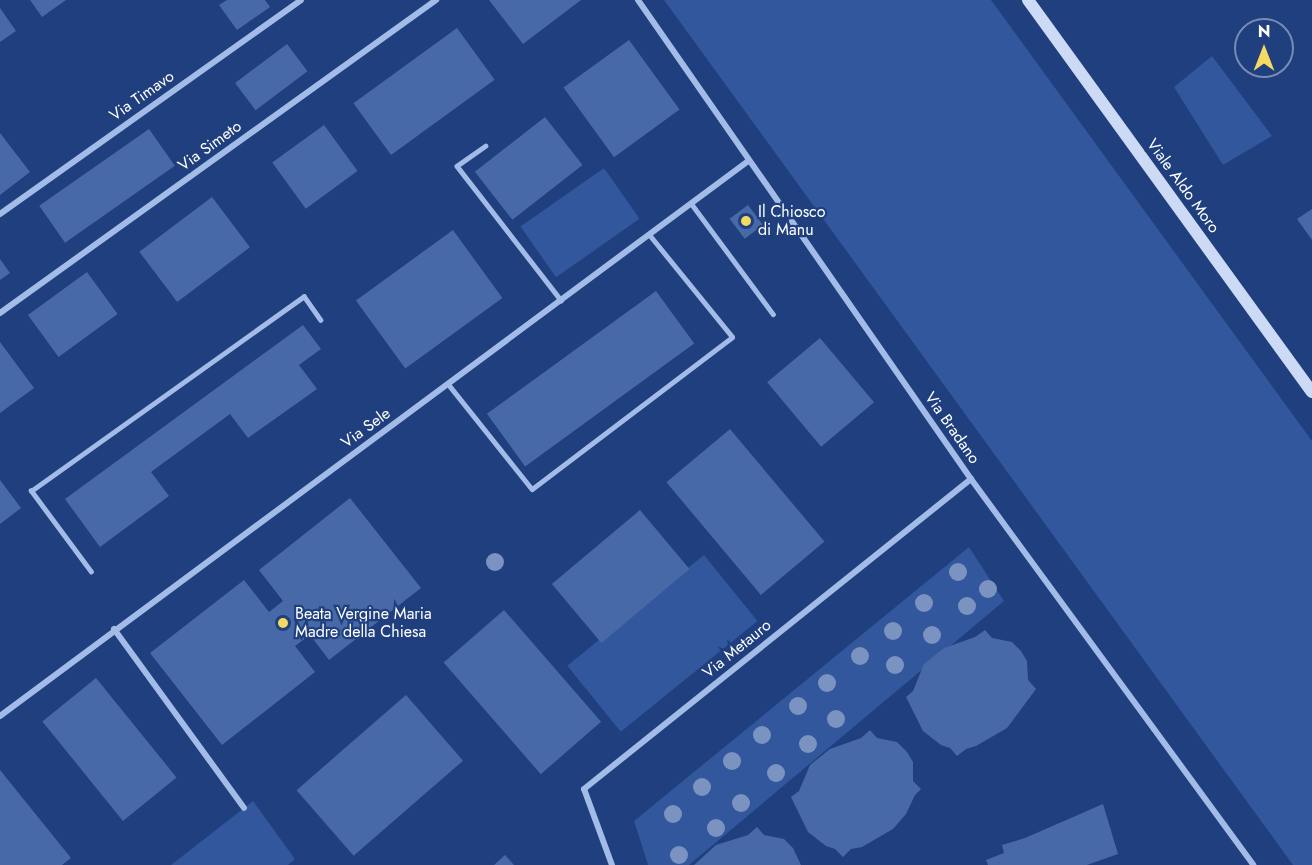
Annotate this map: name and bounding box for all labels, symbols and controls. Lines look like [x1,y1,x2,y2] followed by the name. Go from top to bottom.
[1234,18,1294,78] north arrow
[1258,20,1270,43] text: N
[106,67,178,125] street label: Via Timavo
[175,117,245,175] street label: Via Simeto
[1142,135,1224,237] street label: Viale Aldo Moro
[758,202,825,240] place label: Il Chiosco di Manu
[739,214,753,228] marker: Il Chiosco di Manu
[920,388,984,468] street label: Via Bradano
[338,404,394,452] street label: Via Sele
[295,604,432,642] place label: Beata Vergine Maria Madre della Chiesa
[276,616,290,630] marker: Beata Vergine Maria Madre della Chiesa
[699,616,775,682] street label: Via Metauro

